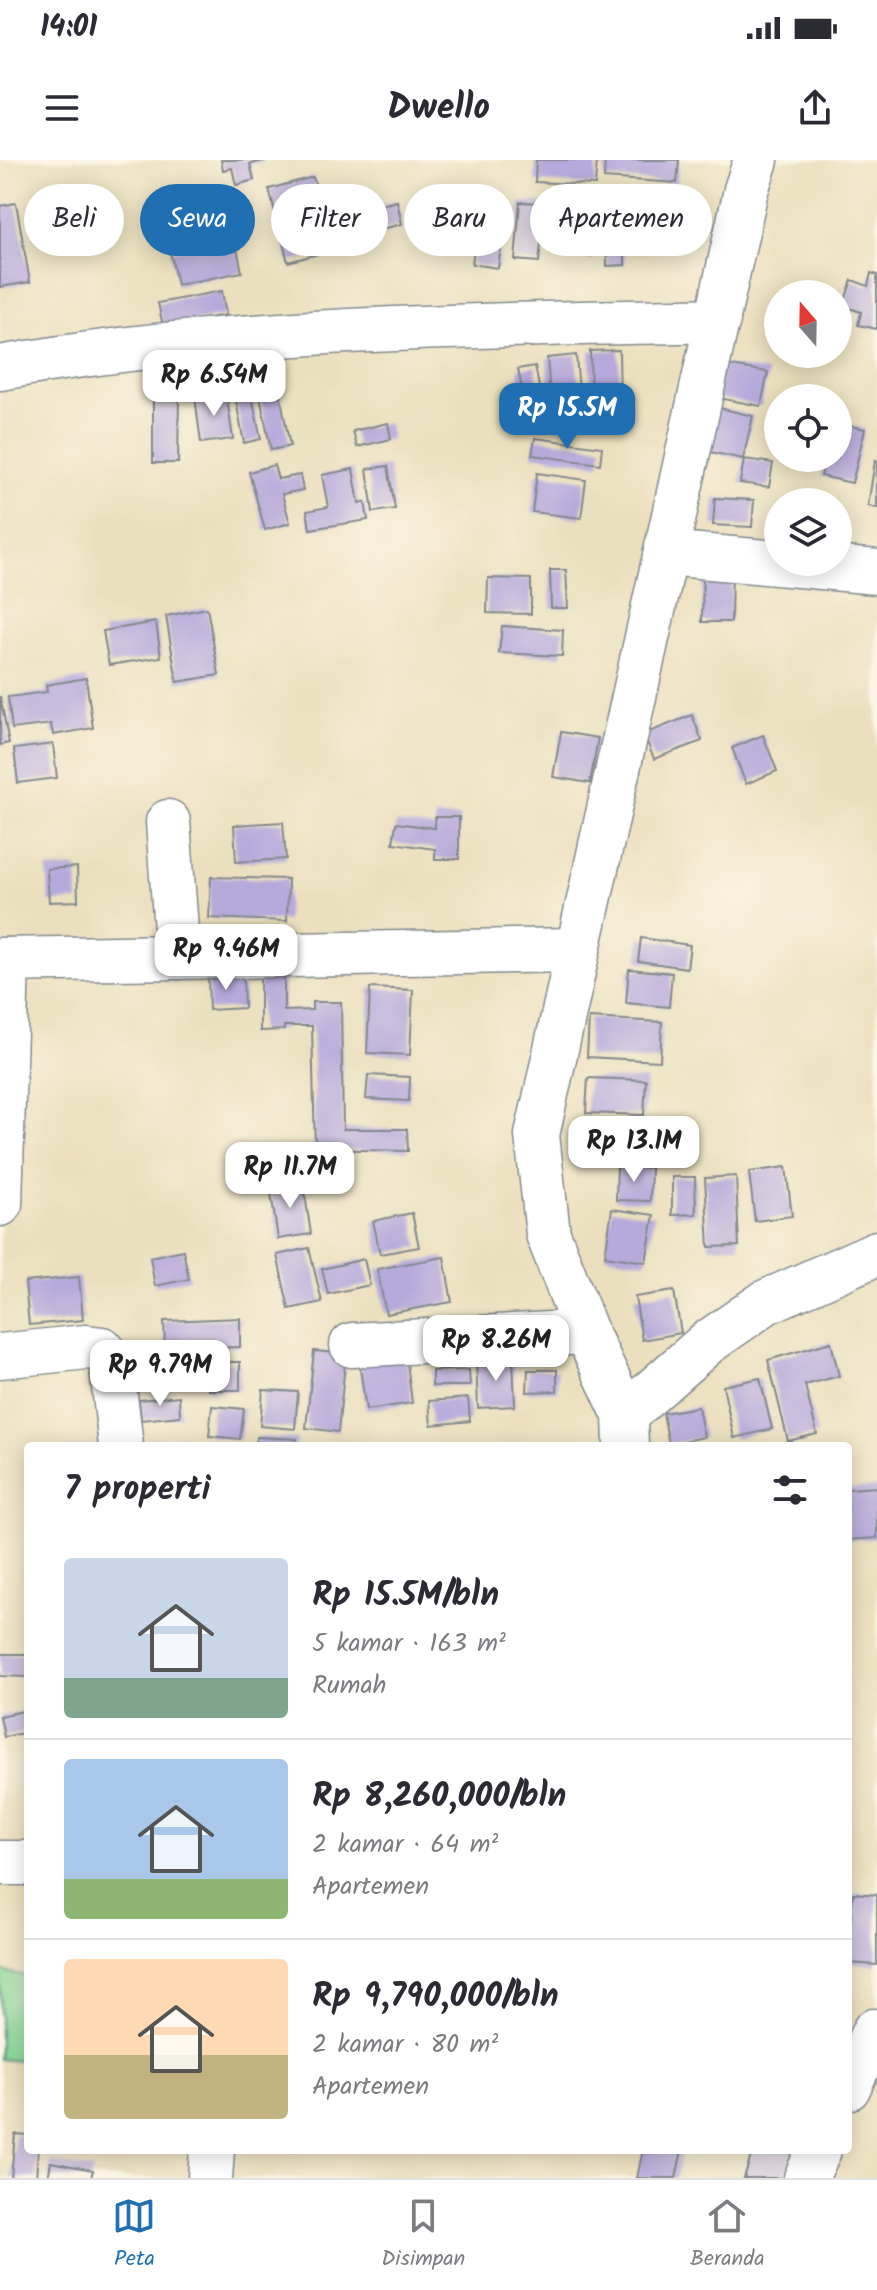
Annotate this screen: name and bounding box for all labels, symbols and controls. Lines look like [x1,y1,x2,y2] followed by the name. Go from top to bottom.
[40,4,97,52] text: 14:01
[387,80,490,137] text: Dwello
[40,86,84,130] icon: menu
[793,86,837,130] icon: share
[24,184,124,256] chip: Beli
[140,184,255,256] chip: Sewa
[271,184,388,256] chip: Filter
[404,184,514,256] chip: Baru
[530,184,712,256] chip: Apartemen
[764,280,852,368] north arrow
[764,280,852,576] map controls
[131,350,297,418] pin: Rp 6.54M
[161,355,267,397] text: Rp 6.54M
[484,383,650,451] pin: Rp 15.5M
[764,384,852,472] button: locate
[517,388,617,430] text: Rp 15.5M
[764,488,852,576] button: layers
[143,924,309,992] pin: Rp 9.46M
[173,929,279,971] text: Rp 9.46M
[551,1116,717,1184] pin: Rp 13.1M
[586,1121,682,1163] text: Rp 13.1M
[207,1142,373,1210] pin: Rp 11.7M
[243,1147,337,1189] text: Rp 11.7M
[413,1315,579,1383] pin: Rp 8.26M
[441,1320,551,1362] text: Rp 8.26M
[77,1340,243,1408] pin: Rp 9.79M
[108,1345,212,1387] text: Rp 9.79M
[64,1463,211,1517] text: 7 properti
[768,1468,812,1512] icon: filters
[312,1569,499,1623] text: Rp 15.5M/bln
[128,1590,224,1686] icon: home
[312,1623,506,1665] text: 5 kamar · 163 m²
[312,1665,387,1707] text: Rumah
[312,1770,566,1824] text: Rp 8,260,000/bln
[128,1791,224,1887] icon: home
[312,1824,498,1866] text: 2 kamar · 64 m²
[312,1866,429,1908] text: Apartemen
[312,1970,559,2024] text: Rp 9,790,000/bln
[128,1991,224,2087] icon: home
[312,2024,498,2066] text: 2 kamar · 80 m²
[312,2066,429,2108] text: Apartemen
[112,2194,156,2277] tab: Peta
[381,2194,465,2277] tab: Disimpan
[690,2194,765,2277] tab: Beranda

